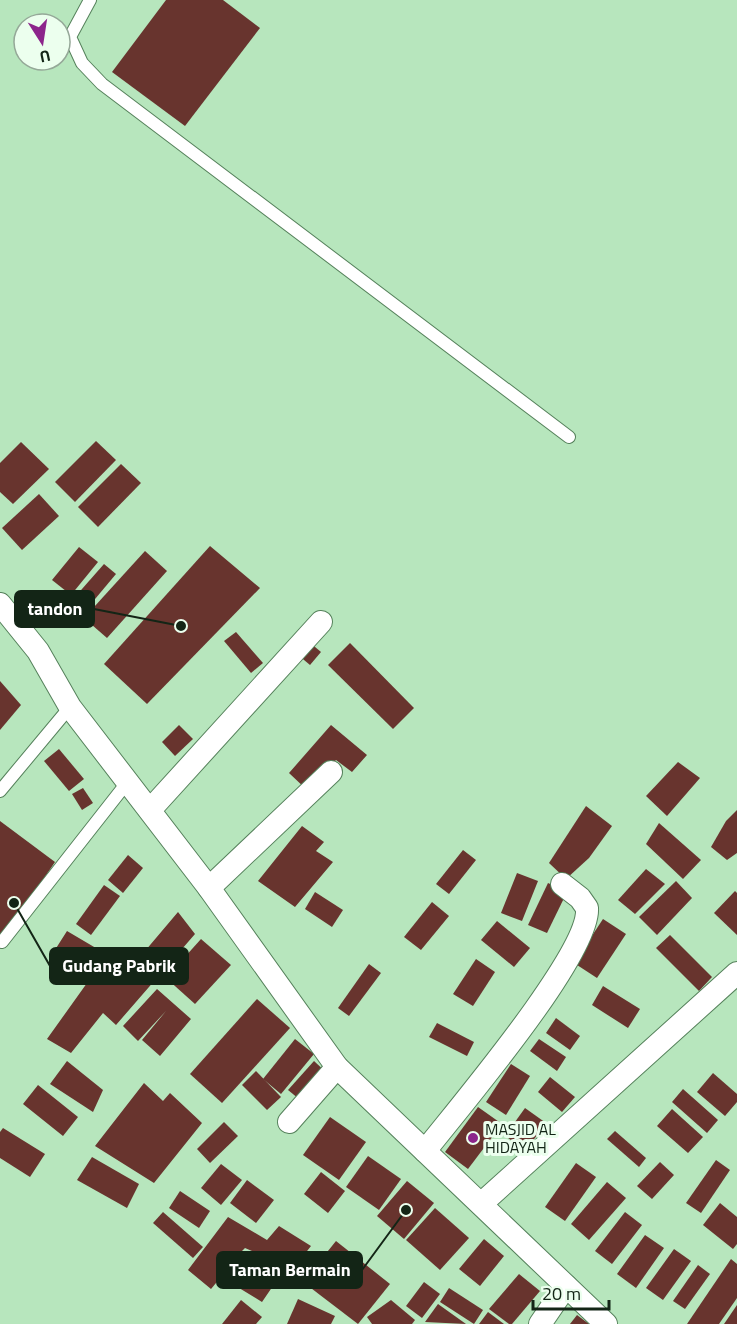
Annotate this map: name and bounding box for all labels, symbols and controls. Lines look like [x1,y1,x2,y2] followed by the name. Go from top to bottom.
[12,12,72,72] north arrow
[38,44,53,69] text: U
[15,591,94,627] callout: tandon
[27,595,83,622] text: tandon
[50,948,188,984] callout: Gudang Pabrik
[62,952,177,979] text: Gudang Pabrik
[485,1117,556,1159] place label: MASJID AL HIDAYAH
[466,1131,480,1145] marker: MASJID AL HIDAYAH
[217,1252,362,1288] callout: Taman Bermain
[229,1256,351,1283] text: Taman Bermain
[533,1273,610,1311] scale bar
[542,1280,581,1307] text: 20 m

